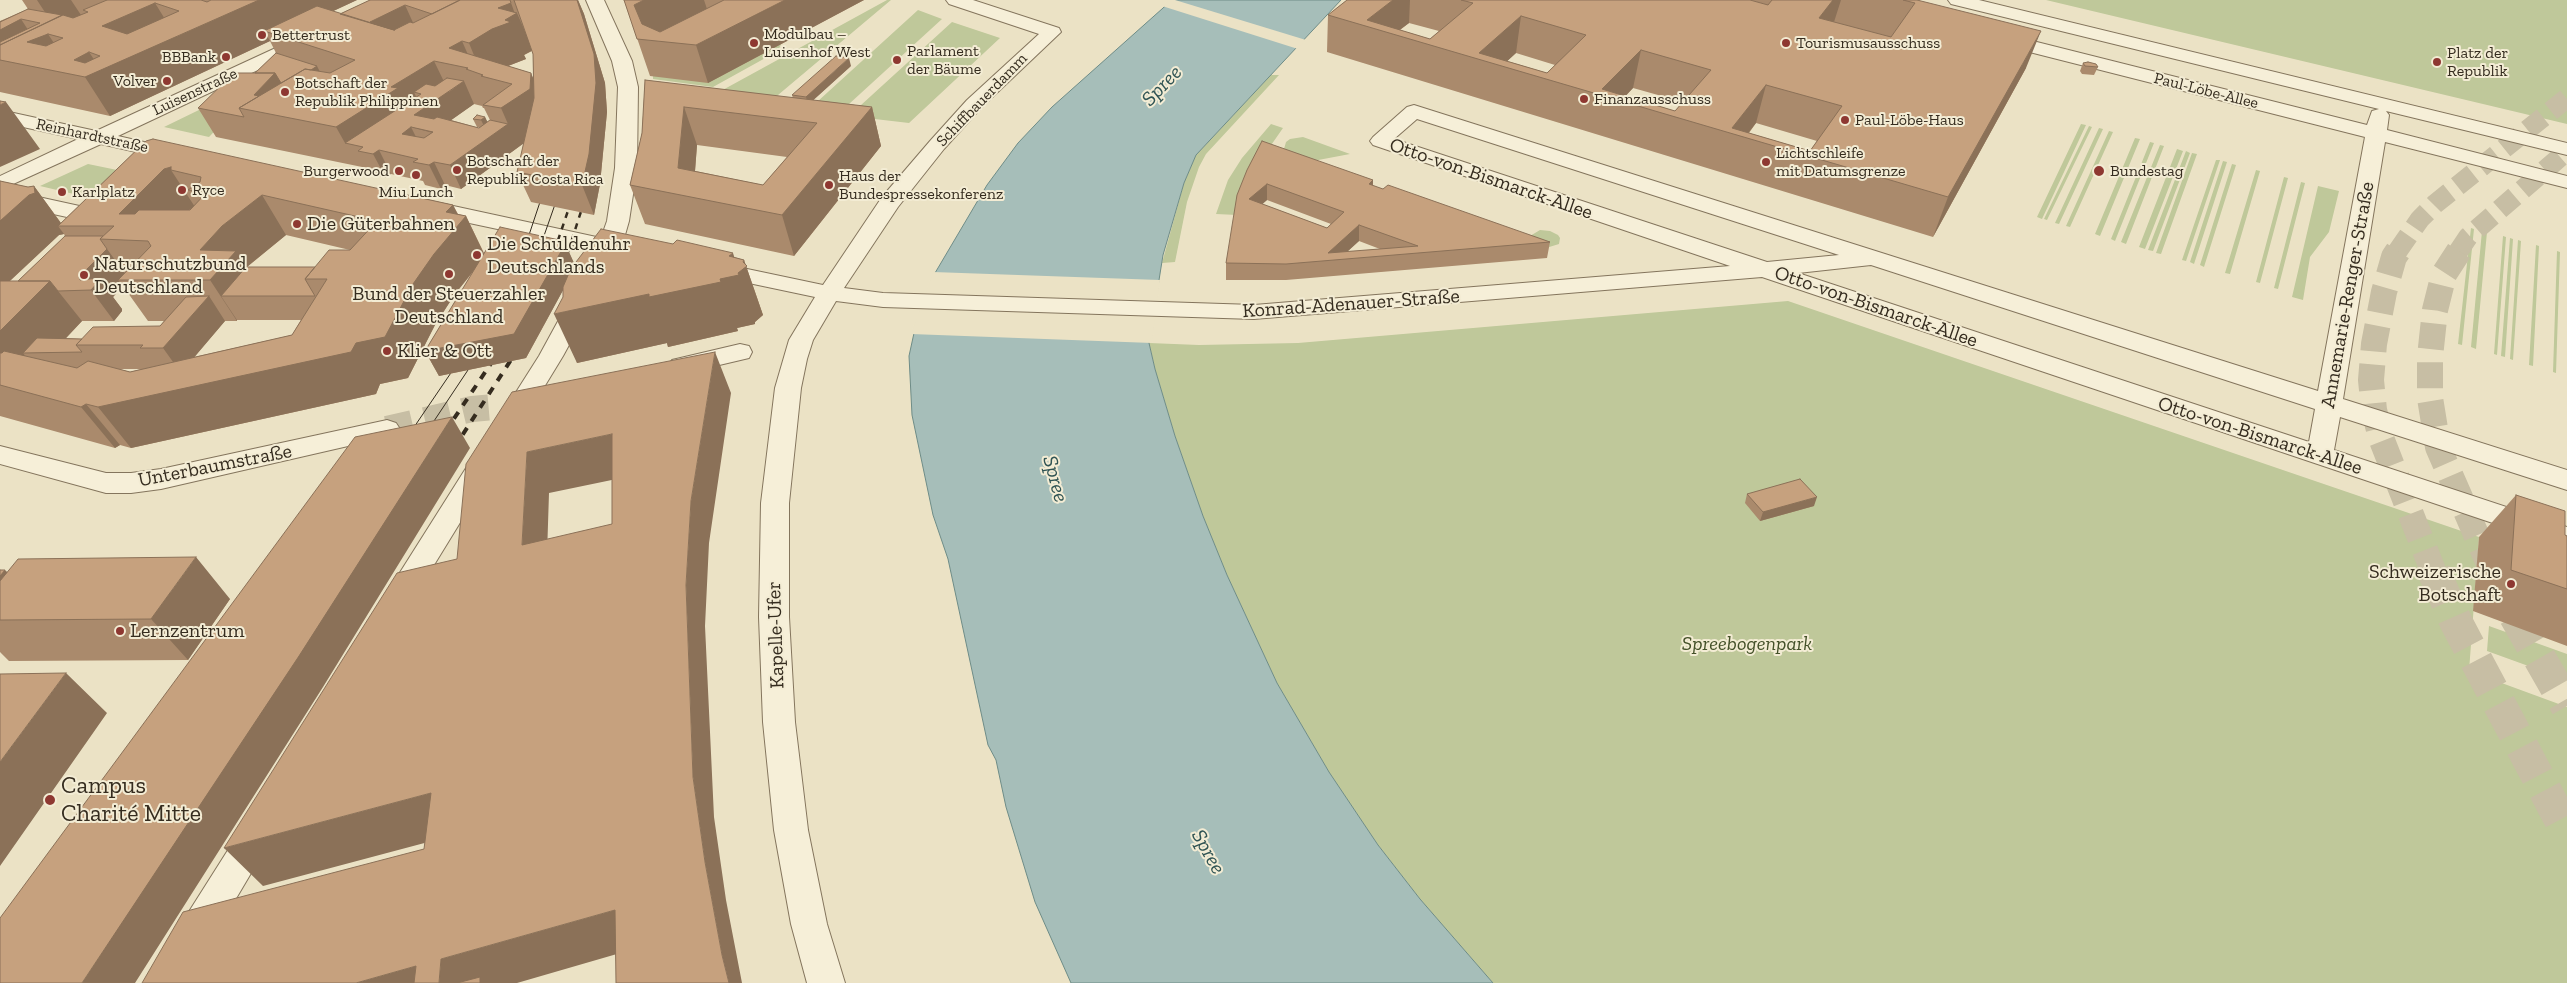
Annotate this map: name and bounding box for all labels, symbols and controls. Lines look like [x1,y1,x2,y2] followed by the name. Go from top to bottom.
[764,24,870,62] place label: Modulbau – Luisenhof West
[272,25,350,45] place label: Bettertrust
[256,29,268,41] marker: Bettertrust
[1796,33,1940,53] place label: Tourismusausschuss
[748,37,760,49] marker: Modulbau – Luisenhof West
[1780,37,1792,49] marker: Tourismusausschuss
[907,41,981,79] place label: Parlament der Bäume
[2447,43,2508,81] place label: Platz der Republik
[162,47,216,67] place label: BBBank
[932,49,1032,151] street label: Schiffbauerdamm
[220,51,232,63] marker: BBBank
[891,54,903,66] marker: Parlament der Bäume
[2431,56,2443,68] marker: Platz der Republik
[1136,60,1188,112] water label: Spree
[150,64,240,120] street label: Luisenstraße
[2152,69,2260,113] street label: Paul-Löbe-Allee
[113,71,157,91] place label: Volver
[295,73,439,111] place label: Botschaft der Republik Philippinen
[161,75,173,87] marker: Volver
[279,86,291,98] marker: Botschaft der Republik Philippinen
[1594,89,1711,109] place label: Finanzausschuss
[1578,93,1590,105] marker: Finanzausschuss
[1855,110,1964,130] place label: Paul-Löbe-Haus
[1839,114,1851,126] marker: Paul-Löbe-Haus
[34,115,150,157] street label: Reinhardtstraße
[1386,133,1596,225] street label: Otto-von-Bismarck-Allee
[1776,143,1906,181] place label: Lichtschleife mit Datumsgrenze
[467,151,604,189] place label: Botschaft der Republik Costa Rica
[1760,156,1772,168] marker: Lichtschleife mit Datumsgrenze
[303,161,389,181] place label: Burgerwood
[2110,161,2184,181] place label: Bundestag
[451,164,463,176] marker: Botschaft der Republik Costa Rica
[2092,164,2106,178] marker: Bundestag
[393,165,405,177] marker: Burgerwood
[839,166,1003,204] place label: Haus der Bundespressekonferenz
[410,169,422,181] marker: Miu Lunch
[823,179,835,191] marker: Haus der Bundespressekonferenz
[192,180,225,200] place label: Ryce
[2316,180,2380,410] street label: Annemarie-Renger-Straße
[72,182,135,202] place label: Karlplatz
[379,182,453,202] place label: Miu Lunch
[176,184,188,196] marker: Ryce
[56,186,68,198] marker: Karlplatz
[307,212,455,236] place label: Die Güterbahnen
[291,218,303,230] marker: Die Güterbahnen
[487,232,631,279] place label: Die Schuldenuhr Deutschlands
[471,249,483,261] marker: Die Schuldenuhr Deutschlands
[94,252,246,299] place label: Naturschutzbund Deutschland
[1771,261,1981,353] street label: Otto-von-Bismarck-Allee
[443,268,455,280] marker: Bund der Steuerzahler Deutschland
[78,269,90,281] marker: Naturschutzbund Deutschland
[352,282,546,329] place label: Bund der Steuerzahler Deutschland
[1241,284,1461,324] street label: Konrad-Adenauer-Straße
[397,339,492,363] place label: Klier & Ott
[381,345,393,357] marker: Klier & Ott
[2155,392,2365,480] street label: Otto-von-Bismarck-Allee
[136,439,294,493] street label: Unterbaumstraße
[1037,453,1073,505] water label: Spree
[2369,560,2501,607] place label: Schweizerische Botschaft
[2505,578,2517,590] marker: Schweizerische Botschaft
[762,581,790,689] street label: Kapelle-Ufer
[130,619,245,643] place label: Lernzentrum
[114,625,126,637] marker: Lernzentrum
[1682,632,1812,656] park label: Spreebogenpark
[61,772,201,828] place label: Campus Charité Mitte
[43,793,57,807] marker: Campus Charité Mitte
[1185,825,1231,879] water label: Spree

